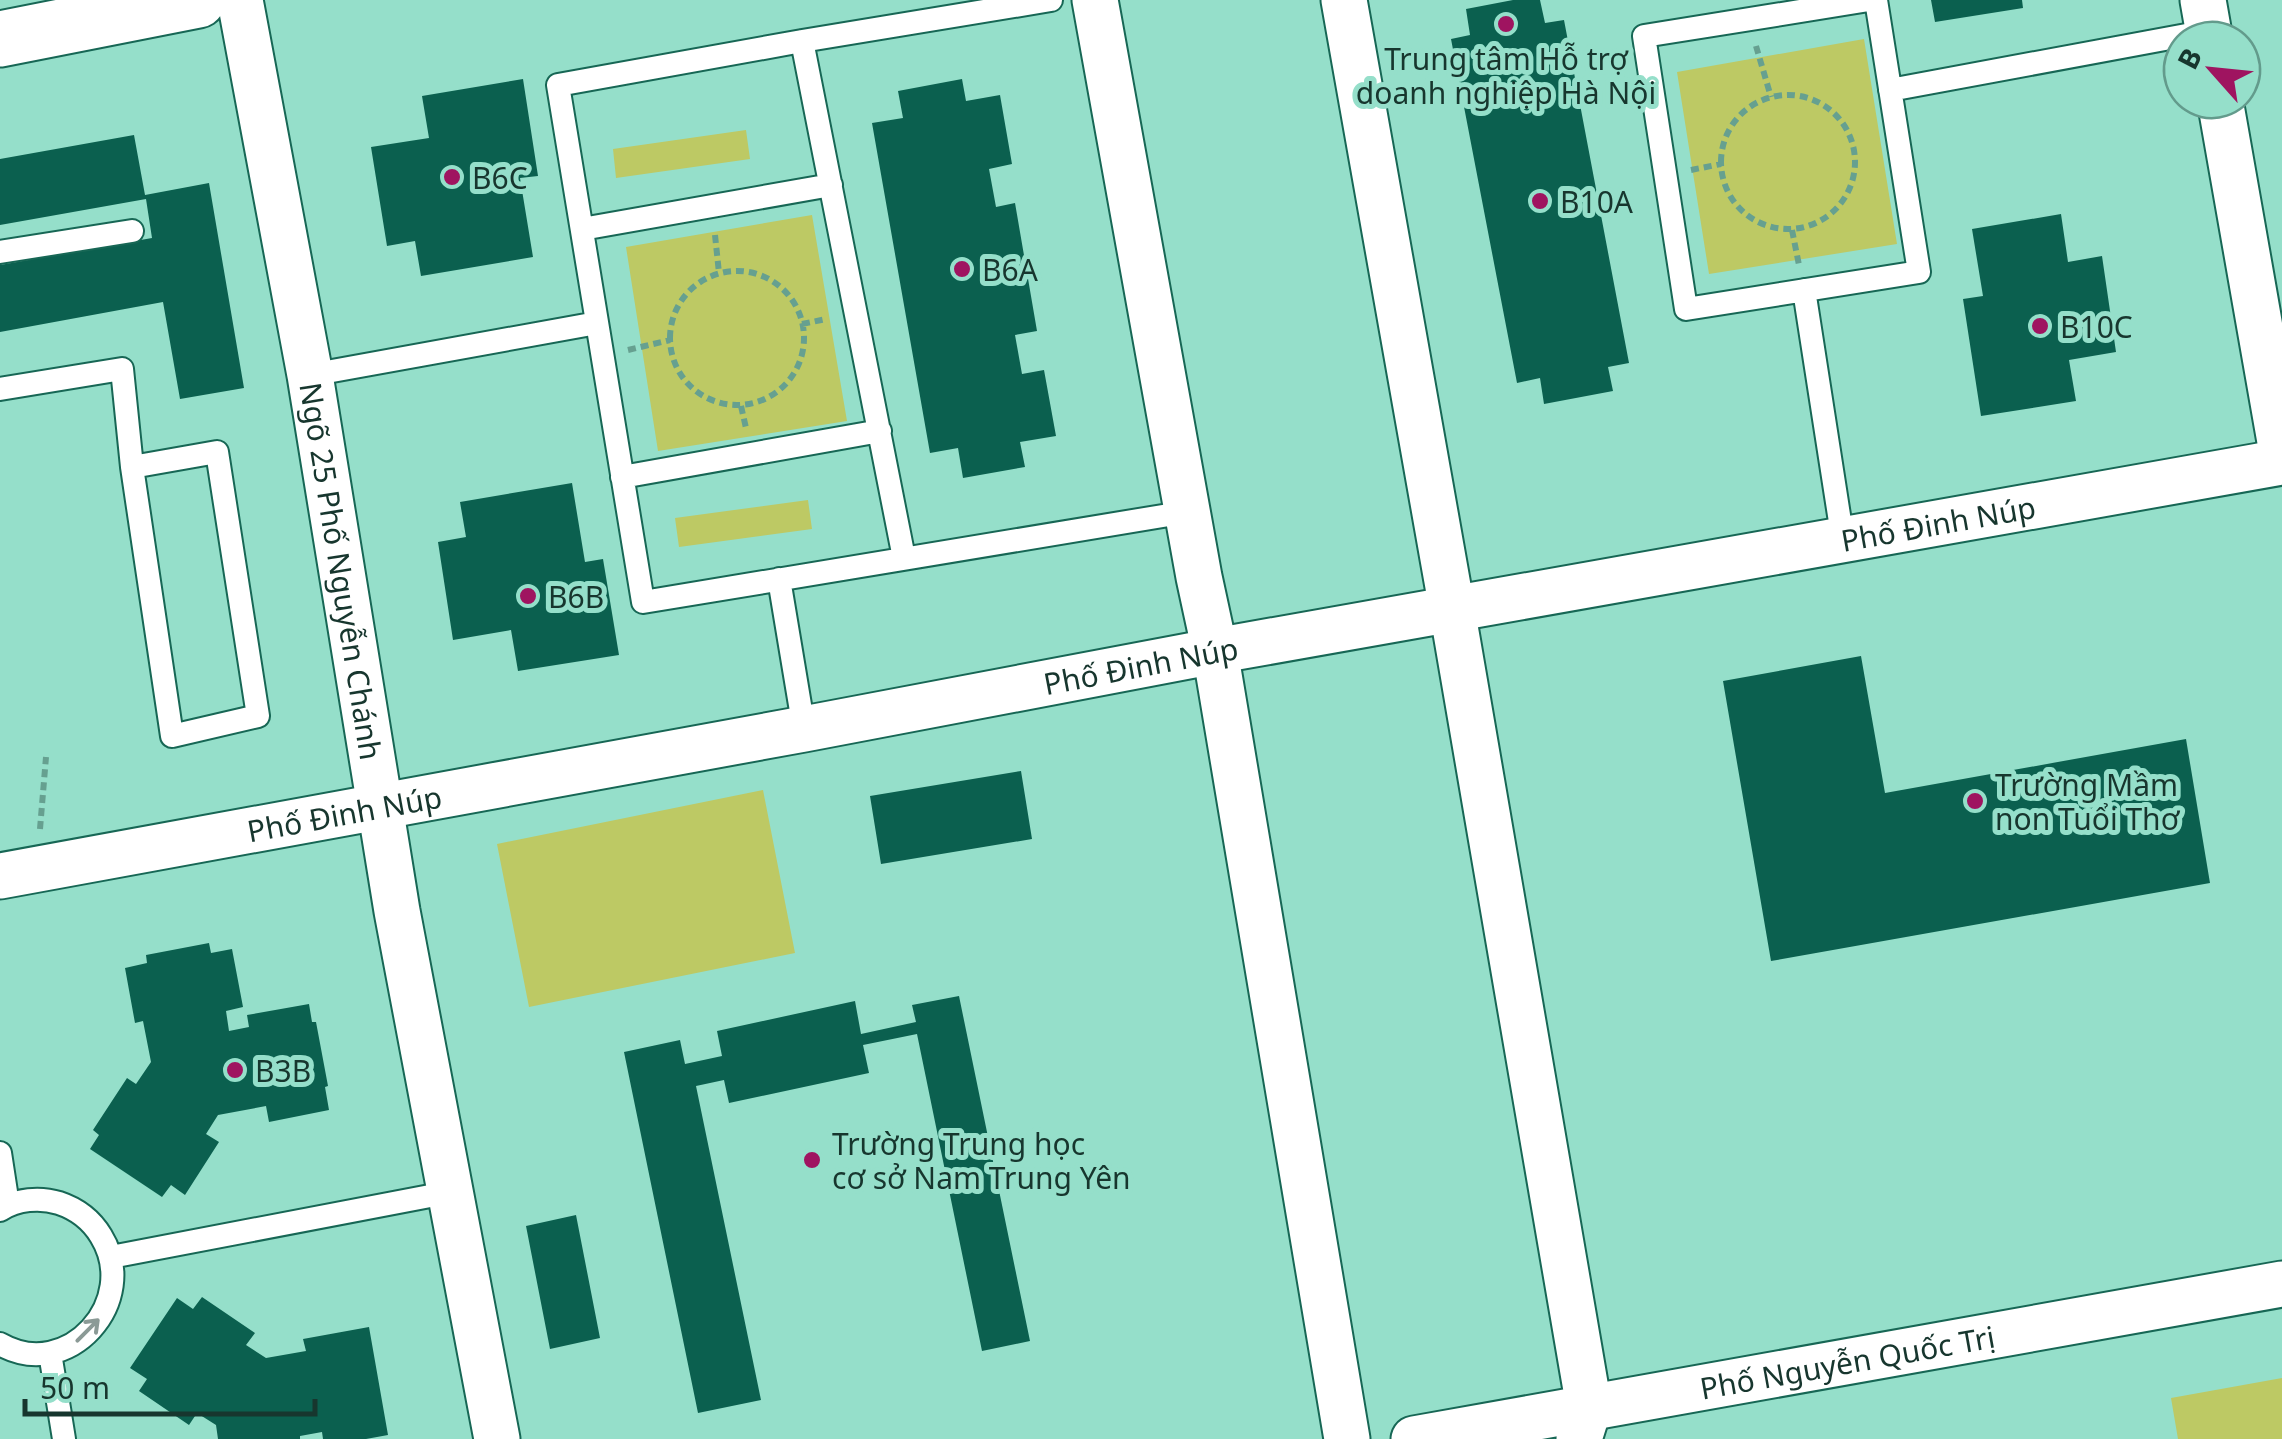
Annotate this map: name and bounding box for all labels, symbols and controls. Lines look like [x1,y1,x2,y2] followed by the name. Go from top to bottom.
[1495,13,1517,35] marker: Trung tâm Hỗ trợ doanh nghiệp Hà Nội
[2162,20,2262,120] north arrow
[1356,38,1656,113] place label: Trung tâm Hỗ trợ doanh nghiệp Hà Nội
[2168,41,2210,75] text: B
[472,157,528,198] place label: B6C
[441,166,463,188] marker: B6C
[1560,181,1634,222] place label: B10A
[1529,190,1551,212] marker: B10A
[982,249,1039,290] place label: B6A
[951,258,973,280] marker: B6A
[2060,306,2133,347] place label: B10C
[2029,315,2051,337] marker: B10C
[291,379,393,763] street label: Ngõ 25 Phố Nguyễn Chánh
[1837,486,2039,560] street label: Phố Đinh Núp
[548,576,604,617] place label: B6B
[517,585,539,607] marker: B6B
[1040,627,1241,704] street label: Phố Đinh Núp
[1995,764,2181,839] place label: Trường Mầm non Tuổi Thơ
[244,775,445,851] street label: Phố Đinh Núp
[1964,790,1986,812] marker: Trường Mầm non Tuổi Thơ
[255,1050,311,1091] place label: B3B
[224,1059,246,1081] marker: B3B
[832,1123,1131,1198] place label: Trường Trung học cơ sở Nam Trung Yên
[801,1149,823,1171] marker: Trường Trung học cơ sở Nam Trung Yên
[1696,1315,1998,1408] street label: Phố Nguyễn Quốc Trị
[75,1318,100,1343] one-way arrow
[25,1354,315,1416] scale bar
[40,1367,110,1408] text: 50 m

